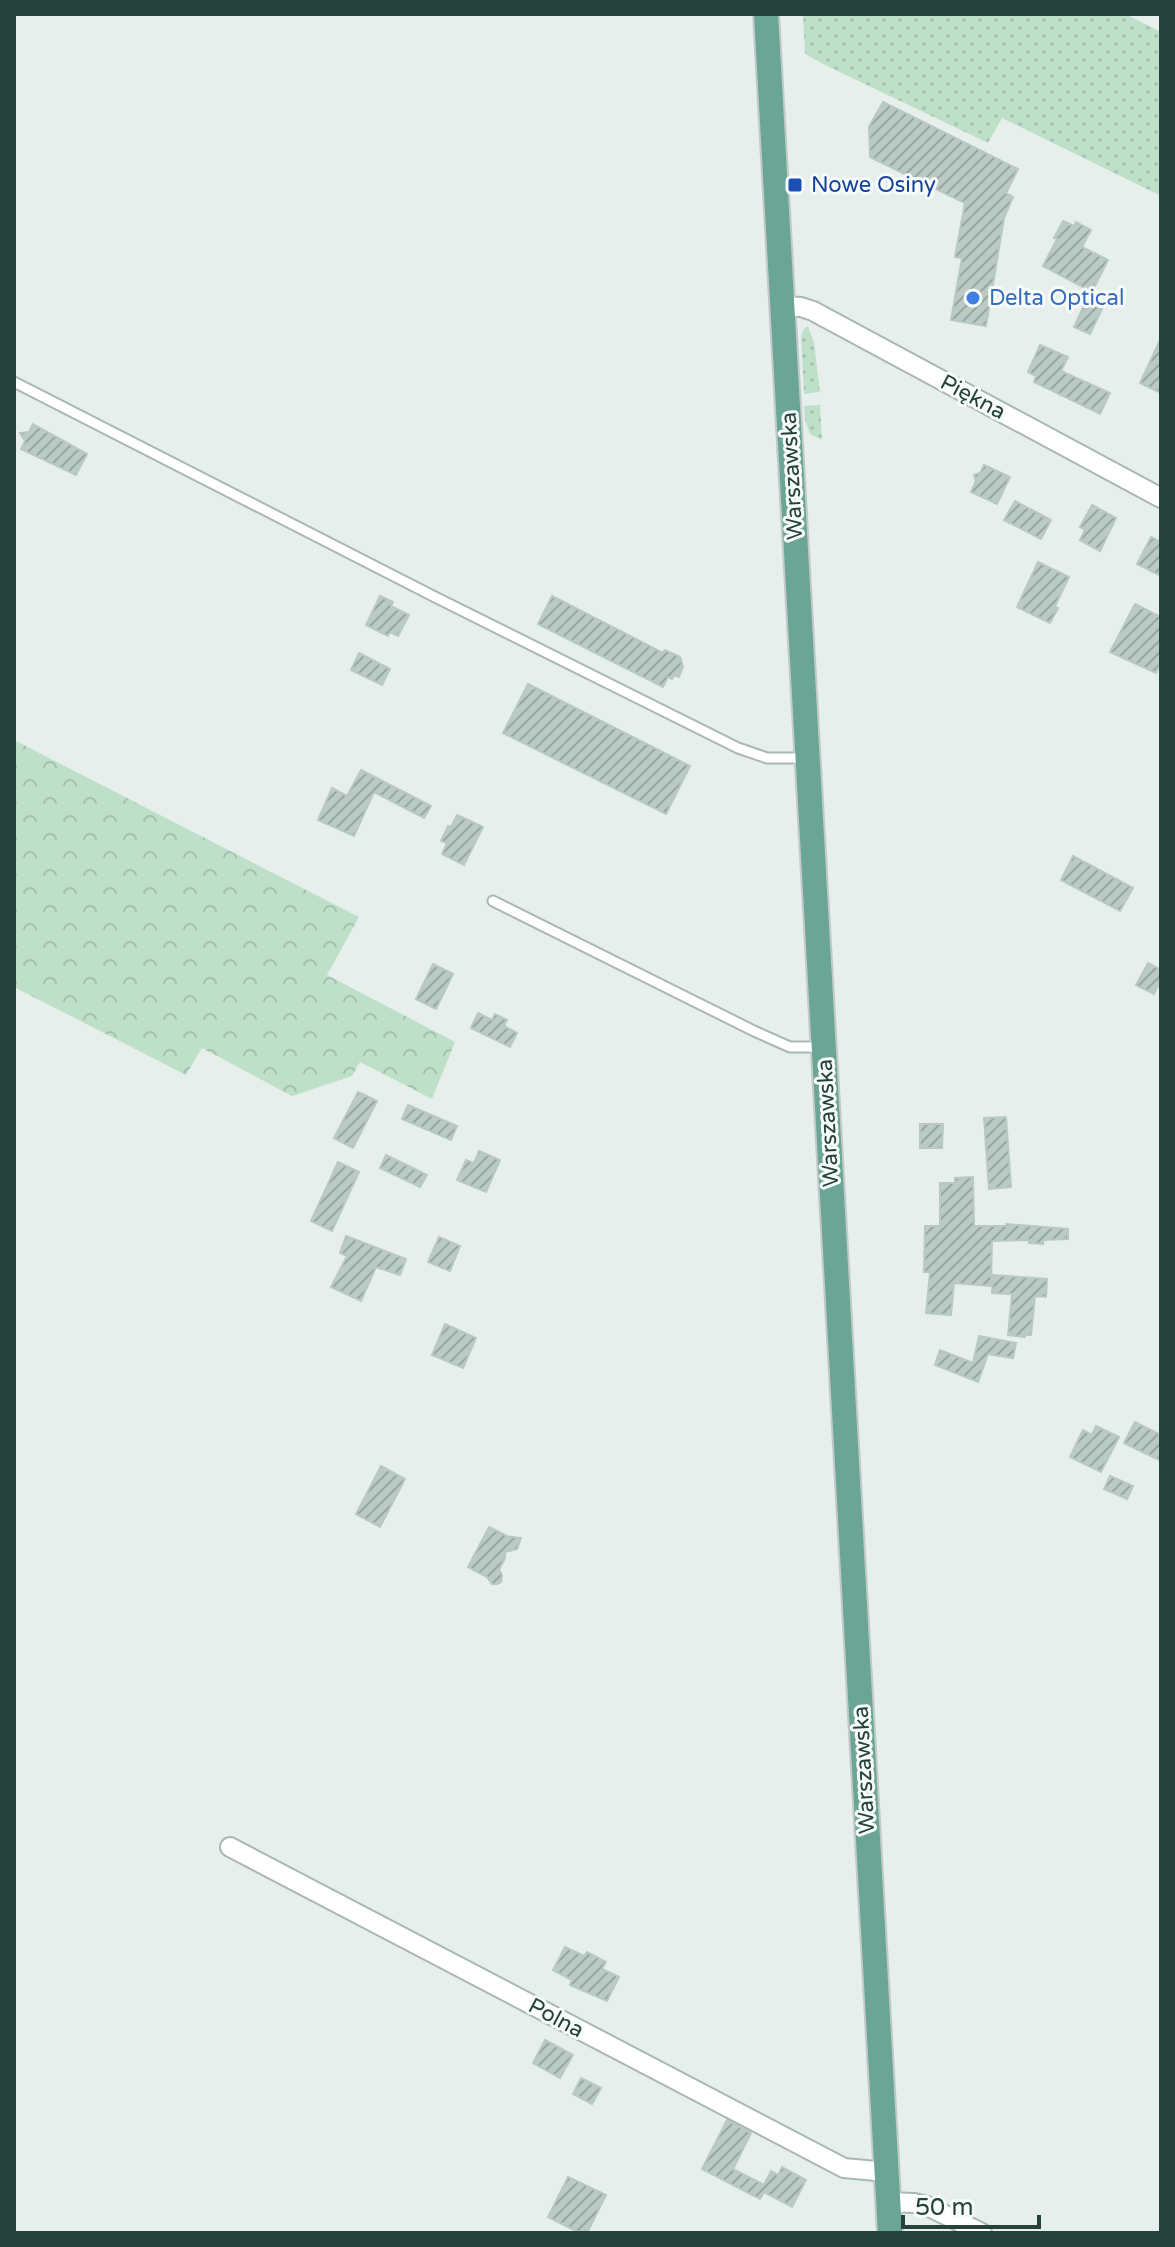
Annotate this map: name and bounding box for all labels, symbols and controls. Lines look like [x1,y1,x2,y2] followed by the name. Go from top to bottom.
[811,172,936,198] place label: Nowe Osiny
[786,176,804,194] marker: Nowe Osiny
[989,285,1124,311] place label: Delta Optical
[964,289,982,307] marker: Delta Optical
[936,369,1010,425] street label: Piękna
[776,411,808,541] street label: Warszawska
[812,1058,844,1188] street label: Warszawska
[848,1705,880,1835] street label: Warszawska
[524,1993,588,2043] street label: Polna
[903,2179,1039,2229] scale bar
[915,2193,973,2222] text: 50 m

